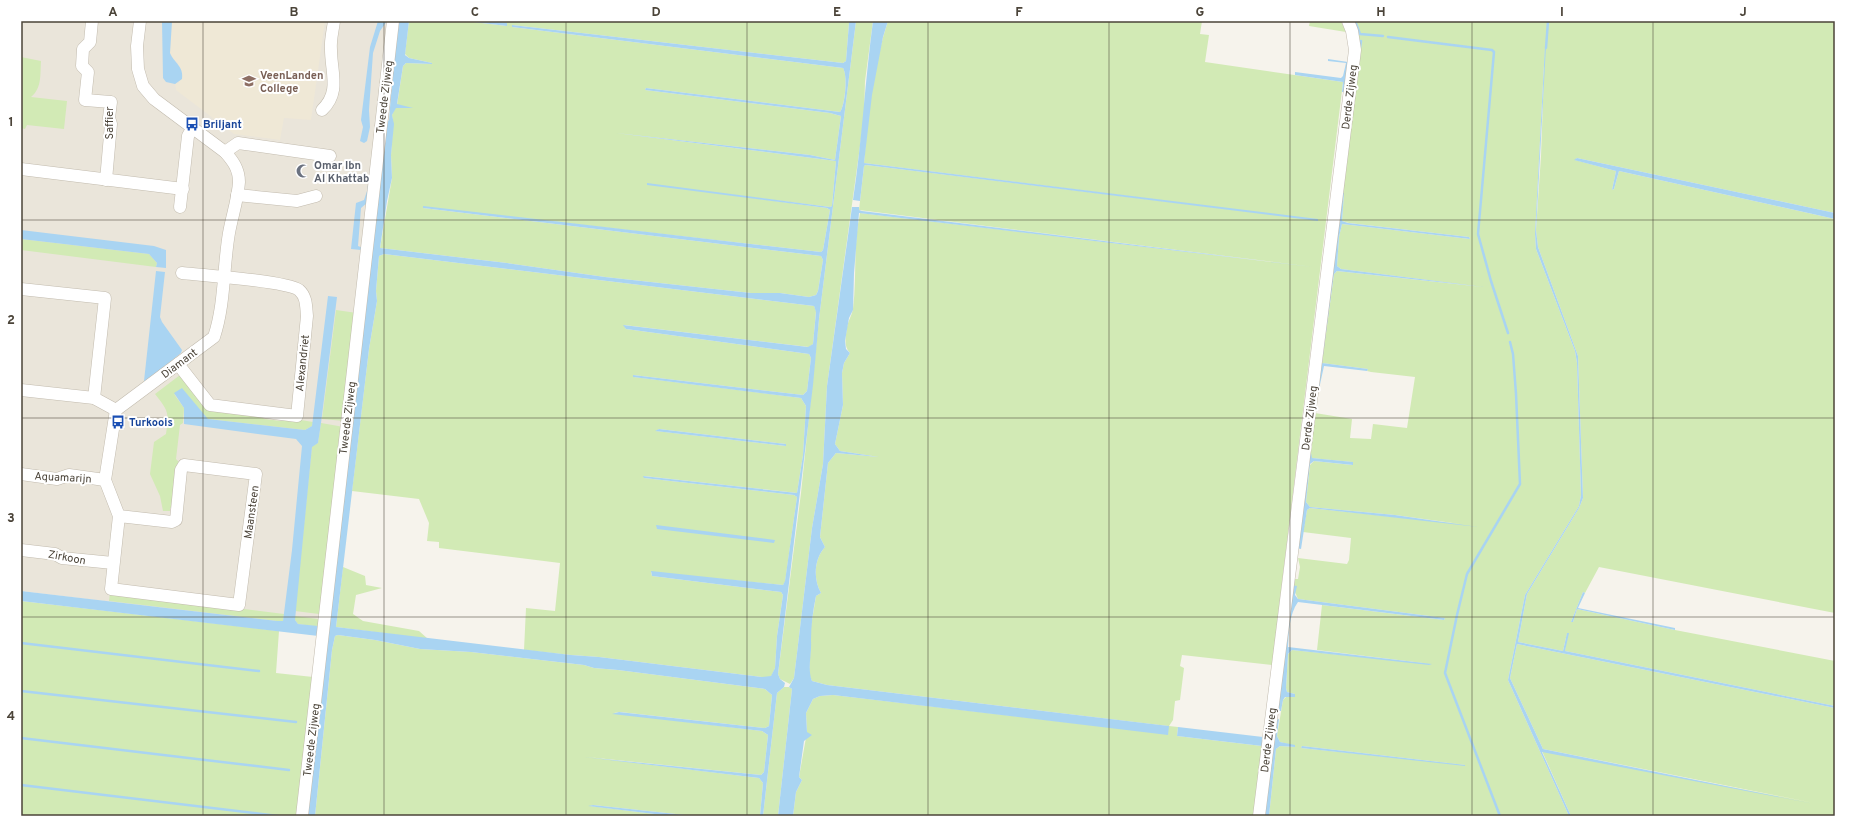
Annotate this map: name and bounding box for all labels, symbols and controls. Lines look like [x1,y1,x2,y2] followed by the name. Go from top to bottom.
[108,5,118,21] text: A
[290,5,299,21] text: B
[471,5,479,21] text: C
[651,5,661,21] text: D
[833,5,841,21] text: E
[1015,5,1023,21] text: F
[1196,5,1205,21] text: G
[1376,5,1386,21] text: H
[1560,5,1564,21] text: I
[1739,5,1747,21] text: J
[374,60,396,135] street label: Tweede Zijweg
[1339,64,1361,130] street label: Derde Zijweg
[260,69,324,96] place label: VeenLanden College
[241,73,257,89] school or university icon: VeenLanden College
[103,106,117,139] street label: Saffier
[8,115,14,131] text: 1
[184,116,200,132] bus stop icon: Briljant
[203,118,242,132] place label: Briljant
[314,159,369,186] place label: Omar Ibn Al Khattab
[295,163,311,179] mosque icon: Omar Ibn Al Khattab
[7,313,15,329] text: 2
[293,334,313,392] street label: Alexandriet
[159,346,200,382] street label: Diamant
[337,381,359,456] street label: Tweede Zijweg
[1299,385,1321,451] street label: Derde Zijweg
[110,414,126,430] bus stop icon: Turkoois
[129,416,173,430] place label: Turkoois
[34,470,92,486] street label: Aquamarijn
[241,484,263,540] street label: Maansteen
[7,511,15,527] text: 3
[47,548,87,568] street label: Zirkoon
[301,703,323,778] street label: Tweede Zijweg
[1258,707,1280,773] street label: Derde Zijweg
[7,709,15,725] text: 4

